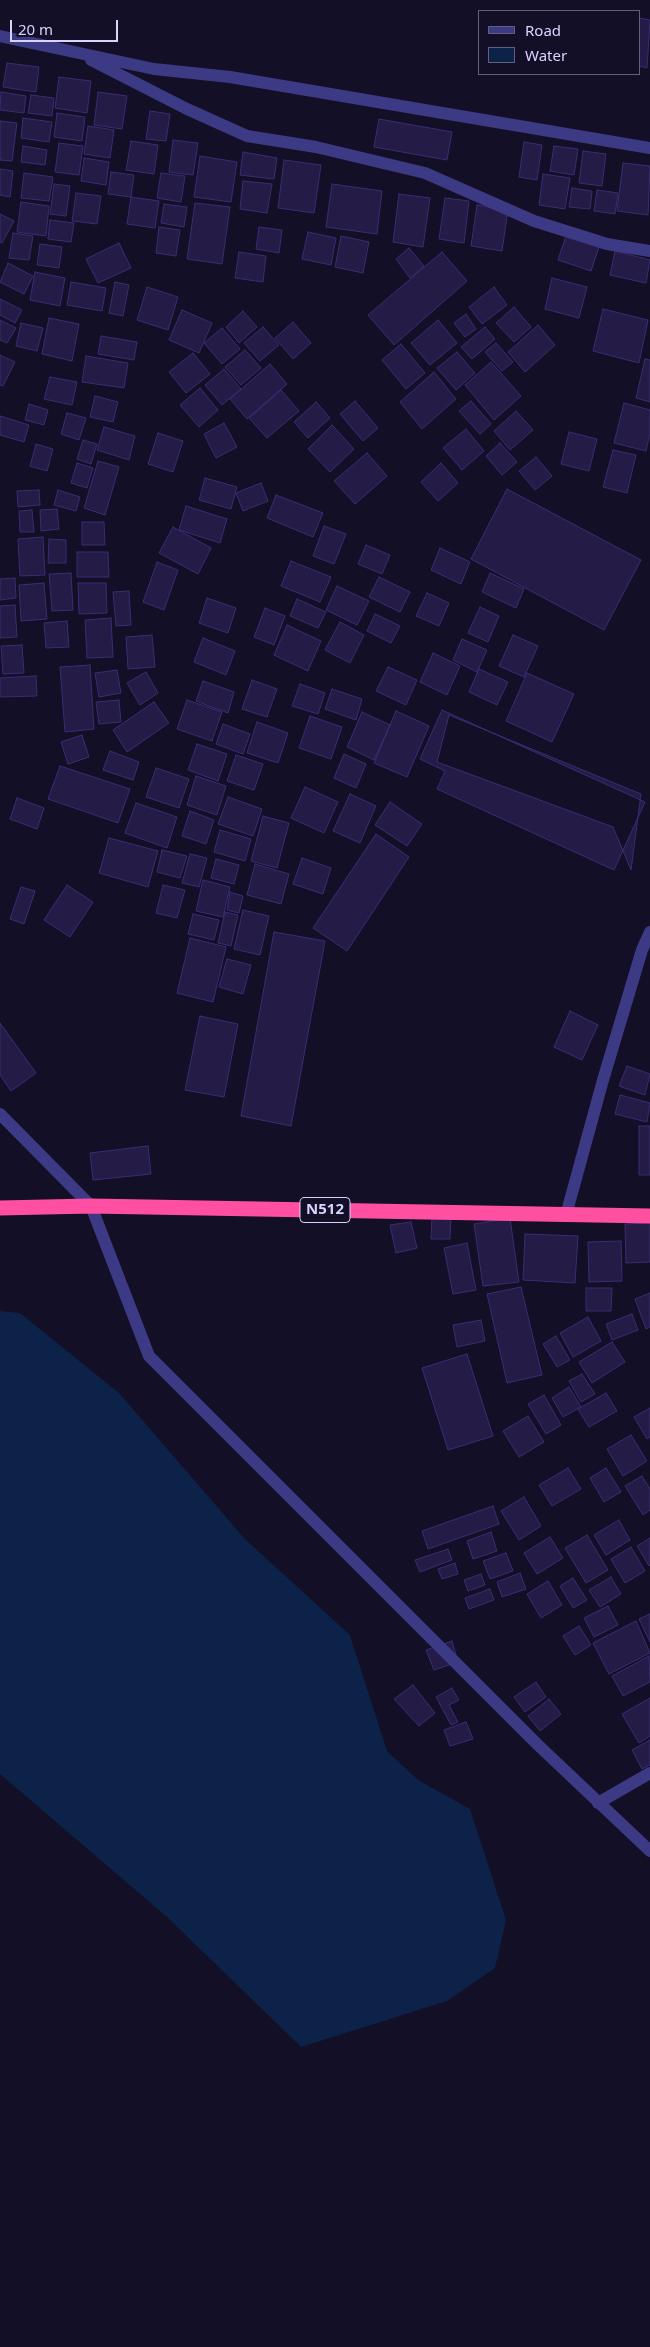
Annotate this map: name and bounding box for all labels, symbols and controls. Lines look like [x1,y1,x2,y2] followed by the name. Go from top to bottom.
[12,10,120,42] scale bar
[478,10,640,75] legend
[18,19,53,39] text: 20 m
[525,20,561,40] text: Road
[525,45,567,65] text: Water
[300,1198,350,1222] road number: N512

